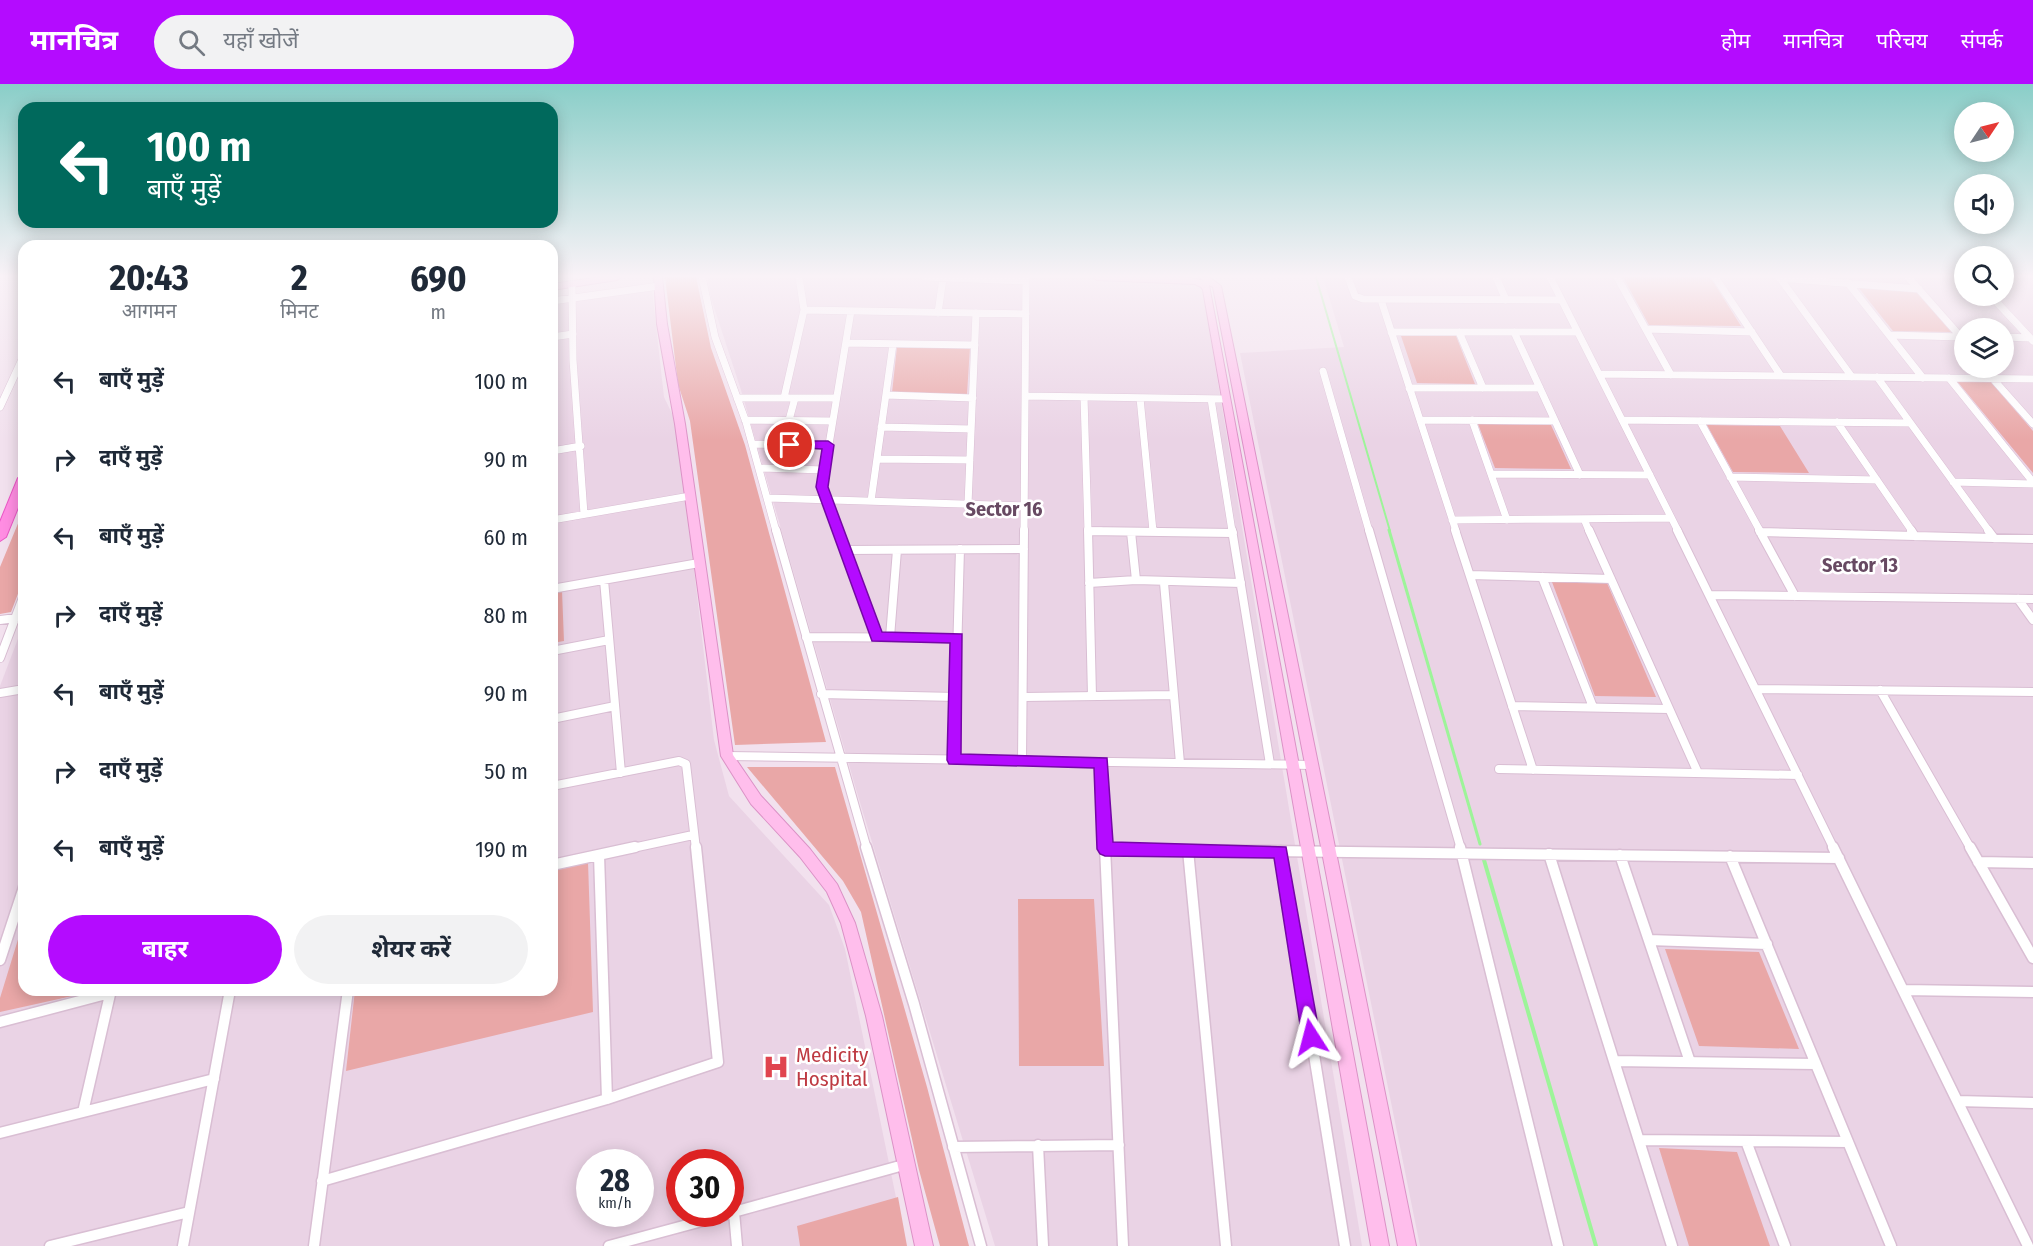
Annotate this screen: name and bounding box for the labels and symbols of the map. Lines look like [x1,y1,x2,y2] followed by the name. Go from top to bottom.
[1954,102,2014,162] north arrow
[764,419,815,470] pin
[966,497,1043,521] district label: Sector 16
[1822,553,1898,577] district label: Sector 13
[1279,1005,1343,1069] position arrow
[796,1042,869,1092] place label: Medicity Hospital
[761,1052,791,1082] hospital icon: Medicity Hospital
[666,1149,744,1227] speed limit sign: 30

